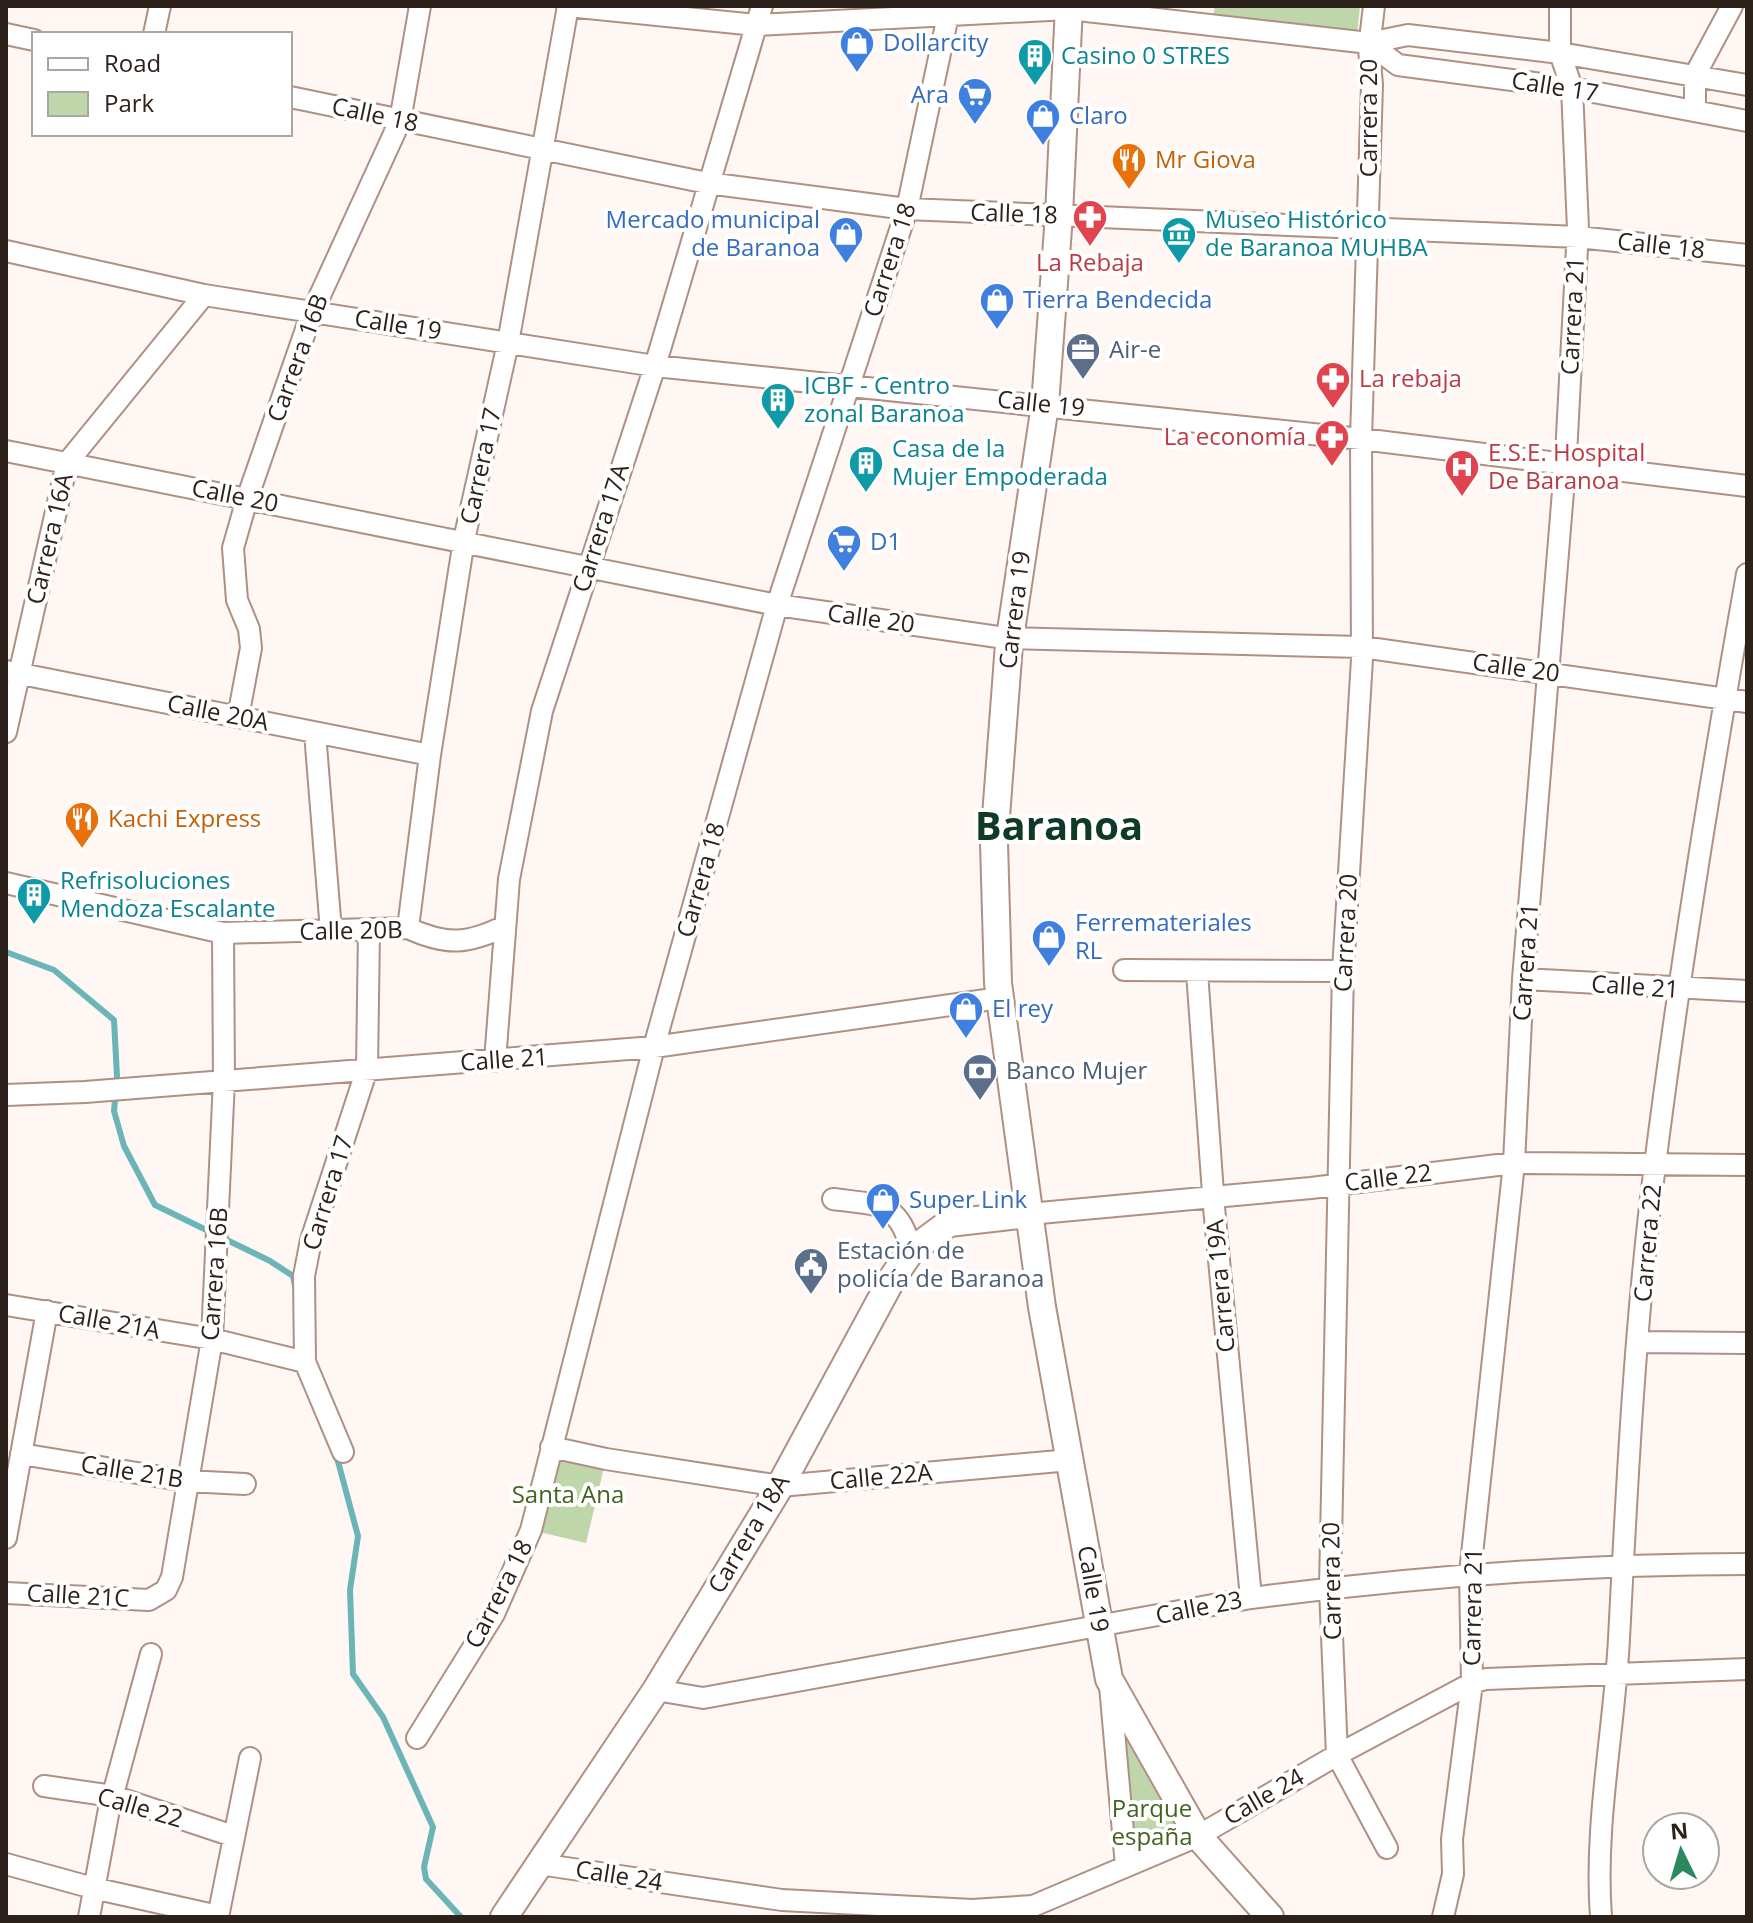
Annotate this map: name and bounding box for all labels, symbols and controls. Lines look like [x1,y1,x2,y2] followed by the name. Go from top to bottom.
[838,24,876,74] shop icon: Dollarcity
[883,25,989,58] place label: Dollarcity
[32,32,292,136] legend
[1016,37,1054,87] building icon: Casino 0 STRES
[1061,38,1230,71] place label: Casino 0 STRES
[104,46,161,79] text: Road
[1351,59,1384,177] street label: Carrera 20
[1509,62,1601,109] street label: Calle 17
[956,76,994,126] supermarket icon: Ara
[911,77,949,110] place label: Ara
[104,86,155,119] text: Park
[329,88,422,139] street label: Calle 18
[1024,97,1062,147] shop icon: Claro
[1069,98,1128,131] place label: Claro
[1110,141,1148,191] restaurant icon: Mr Giova
[1155,142,1256,175] place label: Mr Giova
[970,194,1058,231] street label: Calle 18
[855,198,923,321] street label: Carrera 18
[1071,198,1109,248] pharmacy icon: La Rebaja
[606,202,820,263] place label: Mercado municipal de Baranoa
[1205,202,1428,263] place label: Museo Histórico de Baranoa MUHBA
[827,215,865,265] shop icon: Mercado municipal de Baranoa
[1160,215,1198,265] museum icon: Museo Histórico de Baranoa MUHBA
[1616,224,1707,266] street label: Calle 18
[1036,245,1144,278] place label: La Rebaja
[1552,256,1591,376] street label: Carrera 21
[978,281,1016,331] shop icon: Tierra Bendecida
[1023,282,1212,315] place label: Tierra Bendecida
[258,289,335,426] street label: Carrera 16B
[352,300,444,347] street label: Calle 19
[1064,331,1102,381] office icon: Air-e
[1109,332,1161,365] place label: Air-e
[1314,360,1352,410] pharmacy icon: La rebaja
[1359,361,1462,394] place label: La rebaja
[804,368,965,429] place label: ICBF - Centro zonal Baranoa
[759,381,797,431] building icon: ICBF - Centro zonal Baranoa
[996,382,1087,424] street label: Calle 19
[451,404,508,527] street label: Carrera 17
[1313,418,1351,468] pharmacy icon: La economía
[1164,419,1306,452] place label: La economía
[892,431,1108,492] place label: Casa de la Mujer Empoderada
[1488,435,1645,496] place label: E.S.E. Hospital De Baranoa
[847,444,885,494] building icon: Casa de la Mujer Empoderada
[1443,448,1481,498] hospital icon: E.S.E. Hospital De Baranoa
[563,458,636,596] street label: Carrera 17A
[17,469,80,607] street label: Carrera 16A
[189,470,281,519] street label: Calle 20
[825,523,863,573] supermarket icon: D1
[870,524,901,557] place label: D1
[990,549,1037,671] street label: Carrera 19
[825,595,917,640] street label: Calle 20
[1470,644,1562,689] street label: Calle 20
[165,686,273,738] street label: Calle 20A
[975,797,1143,852] district label: Baranoa
[63,800,101,850] restaurant icon: Kachi Express
[108,801,261,834] place label: Kachi Express
[667,818,732,941] street label: Carrera 18
[60,863,275,924] place label: Refrisoluciones Mendoza Escalante
[1325,873,1364,993] street label: Carrera 20
[15,876,53,926] building icon: Refrisoluciones Mendoza Escalante
[1504,902,1545,1022] street label: Carrera 21
[1075,905,1252,966] place label: Ferremateriales RL
[299,912,403,947] street label: Calle 20B
[1030,918,1068,968] shop icon: Ferremateriales RL
[1590,966,1680,1005] street label: Calle 21
[947,990,985,1040] shop icon: El rey
[992,991,1054,1024] place label: El rey
[459,1039,549,1078] street label: Calle 21
[961,1052,999,1102] bank icon: Banco Mujer
[1006,1053,1148,1086] place label: Banco Mujer
[293,1131,360,1254] street label: Carrera 17
[1342,1155,1433,1198] street label: Calle 22
[864,1181,902,1231] shop icon: Super Link
[909,1182,1027,1215] place label: Super Link
[1625,1182,1668,1303] street label: Carrera 22
[192,1206,235,1342] street label: Carrera 16B
[1197,1217,1242,1354] street label: Carrera 19A
[837,1233,1044,1294] place label: Estación de policía de Baranoa
[792,1246,830,1296] public building icon: Estación de policía de Baranoa
[56,1295,164,1346] street label: Calle 21A
[79,1446,186,1495] street label: Calle 21B
[828,1455,934,1496] street label: Calle 22A
[699,1467,797,1599] street label: Carrera 18A
[512,1477,624,1510] park label: Santa Ana
[1313,1522,1348,1640] street label: Carrera 20
[456,1533,539,1654] street label: Carrera 18
[1071,1543,1118,1635] street label: Calle 19
[1454,1548,1489,1666] street label: Carrera 21
[26,1575,130,1614] street label: Calle 21C
[1153,1582,1245,1631] street label: Calle 23
[1217,1759,1310,1832] street label: Calle 24
[94,1779,187,1835] street label: Calle 22
[1112,1791,1193,1852] park label: Parque españa
[1641,1811,1721,1891] north arrow
[1669,1814,1689,1846] text: N
[573,1851,665,1898] street label: Calle 24

